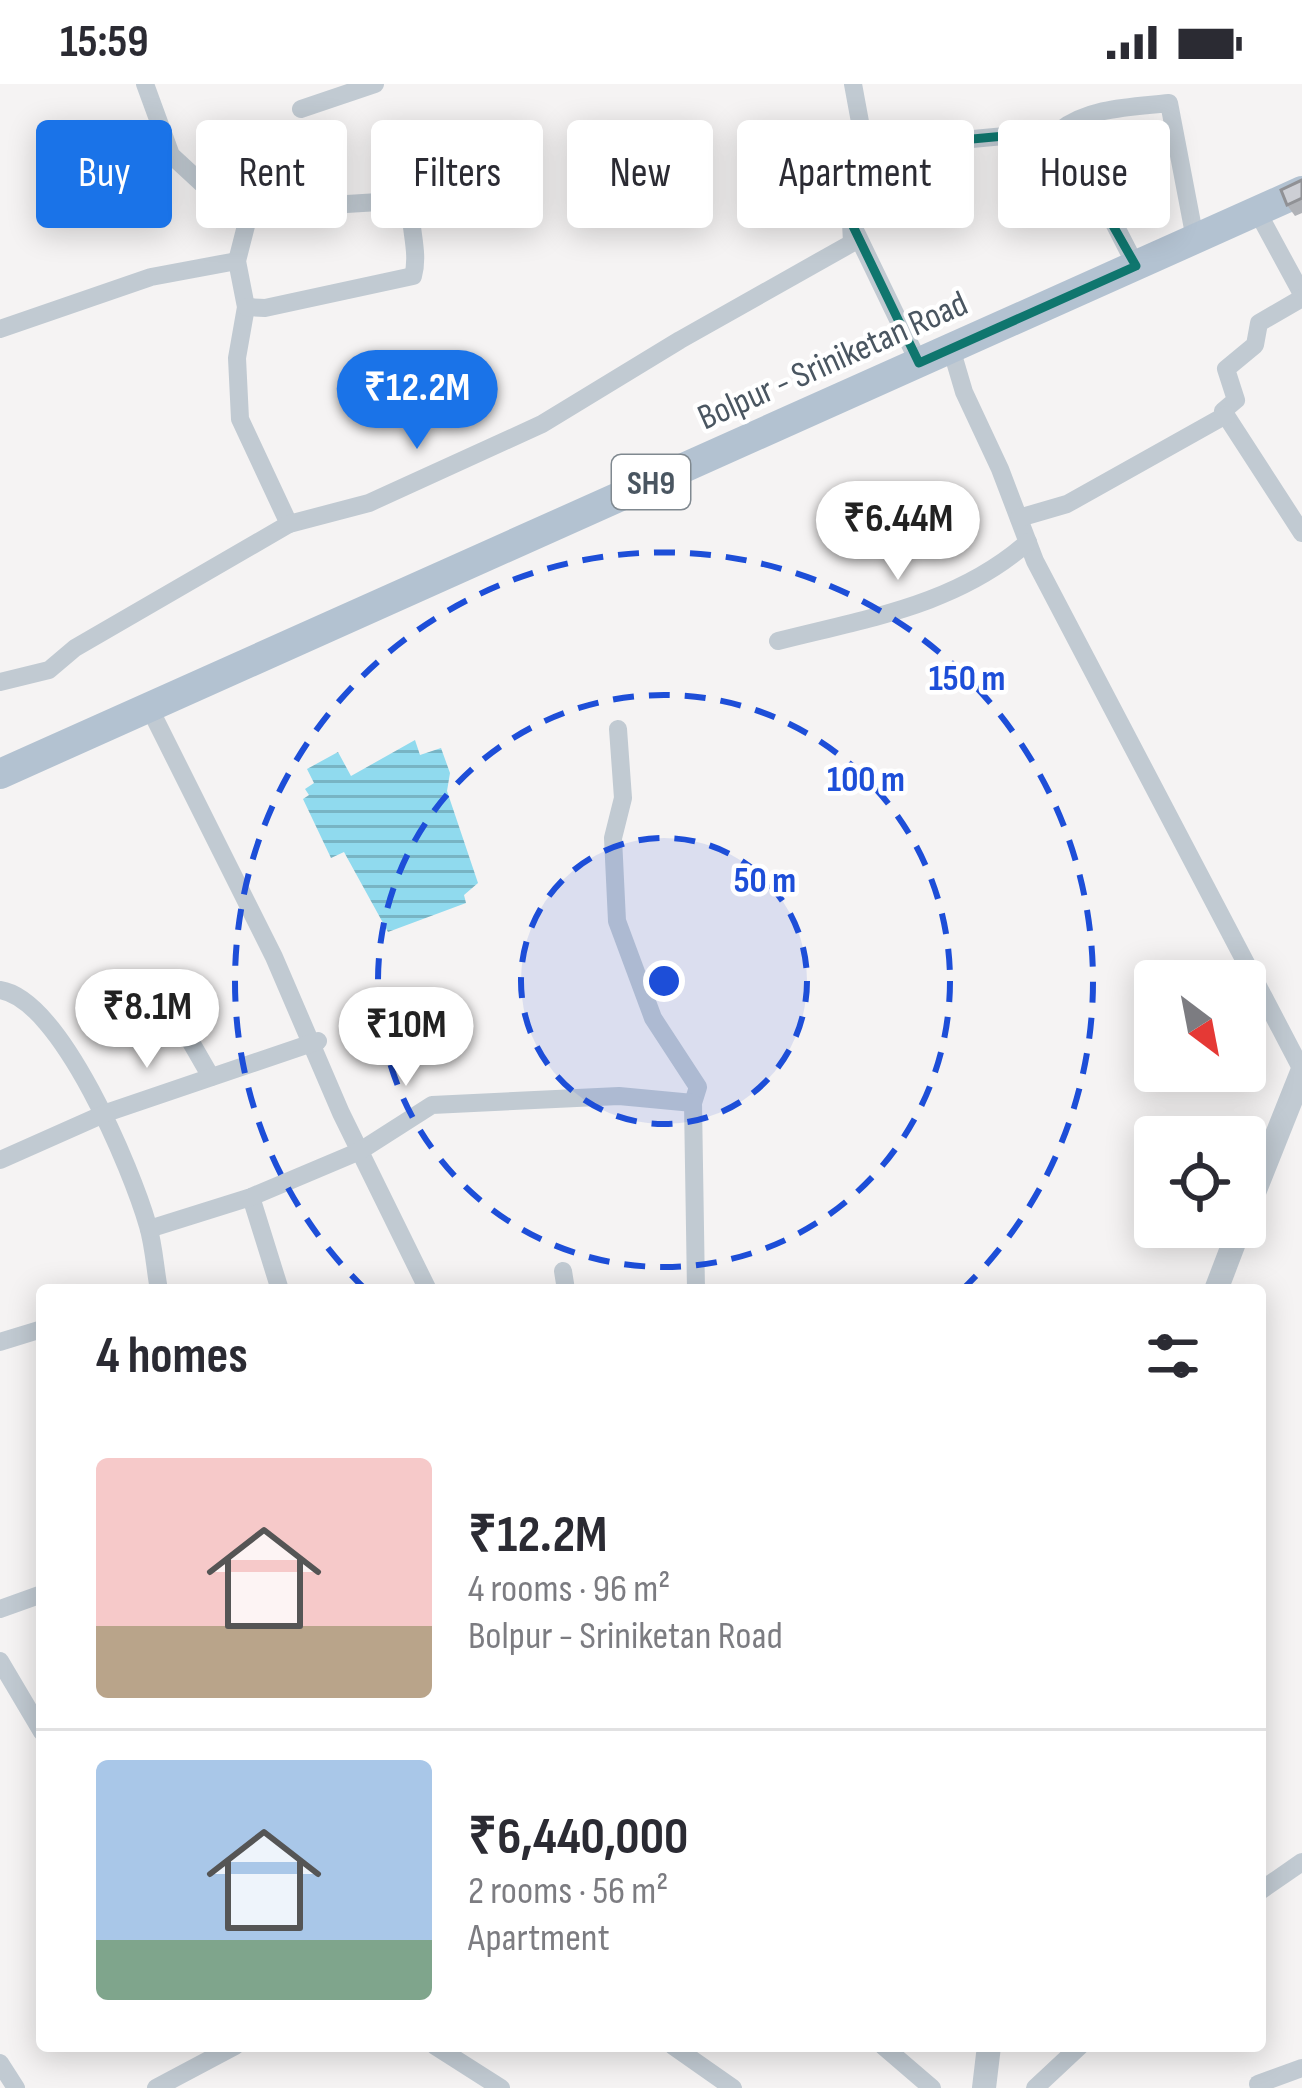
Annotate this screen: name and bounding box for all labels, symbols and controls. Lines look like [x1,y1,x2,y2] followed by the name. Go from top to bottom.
[60,15,149,70] text: 15:59
[36,120,172,228] chip: Buy
[196,120,347,228] chip: Rent
[371,120,543,228] chip: Filters
[567,120,713,228] chip: New
[737,120,974,228] chip: Apartment
[998,120,1170,228] chip: House
[692,283,974,440] street label: Bolpur - Sriniketan Road
[319,350,515,452] pin: ₹12.2M
[364,365,470,412] text: ₹12.2M
[612,455,690,509] road number: SH9
[800,481,996,583] pin: ₹6.44M
[843,496,953,543] text: ₹6.44M
[929,658,1005,701] text: 150 m
[827,759,905,802] text: 100 m
[734,860,796,903] text: 50 m
[643,960,685,1002] centre of rings
[1134,960,1266,1092] north arrow
[1134,960,1266,1248] map controls
[63,969,231,1071] pin: ₹8.1M
[102,984,192,1031] text: ₹8.1M
[335,987,477,1089] pin: ₹10M
[366,1002,446,1049] text: ₹10M
[1134,1116,1266,1248] button: locate
[1140,1323,1206,1389] icon: filters
[96,1326,248,1387] text: 4 homes
[468,1505,607,1566] text: ₹12.2M
[192,1506,336,1650] icon: home
[468,1566,670,1613] text: 4 rooms · 96 m²
[468,1613,783,1660] text: Bolpur - Sriniketan Road
[468,1807,688,1868] text: ₹6,440,000
[192,1808,336,1952] icon: home
[468,1868,669,1915] text: 2 rooms · 56 m²
[468,1915,610,1962] text: Apartment

